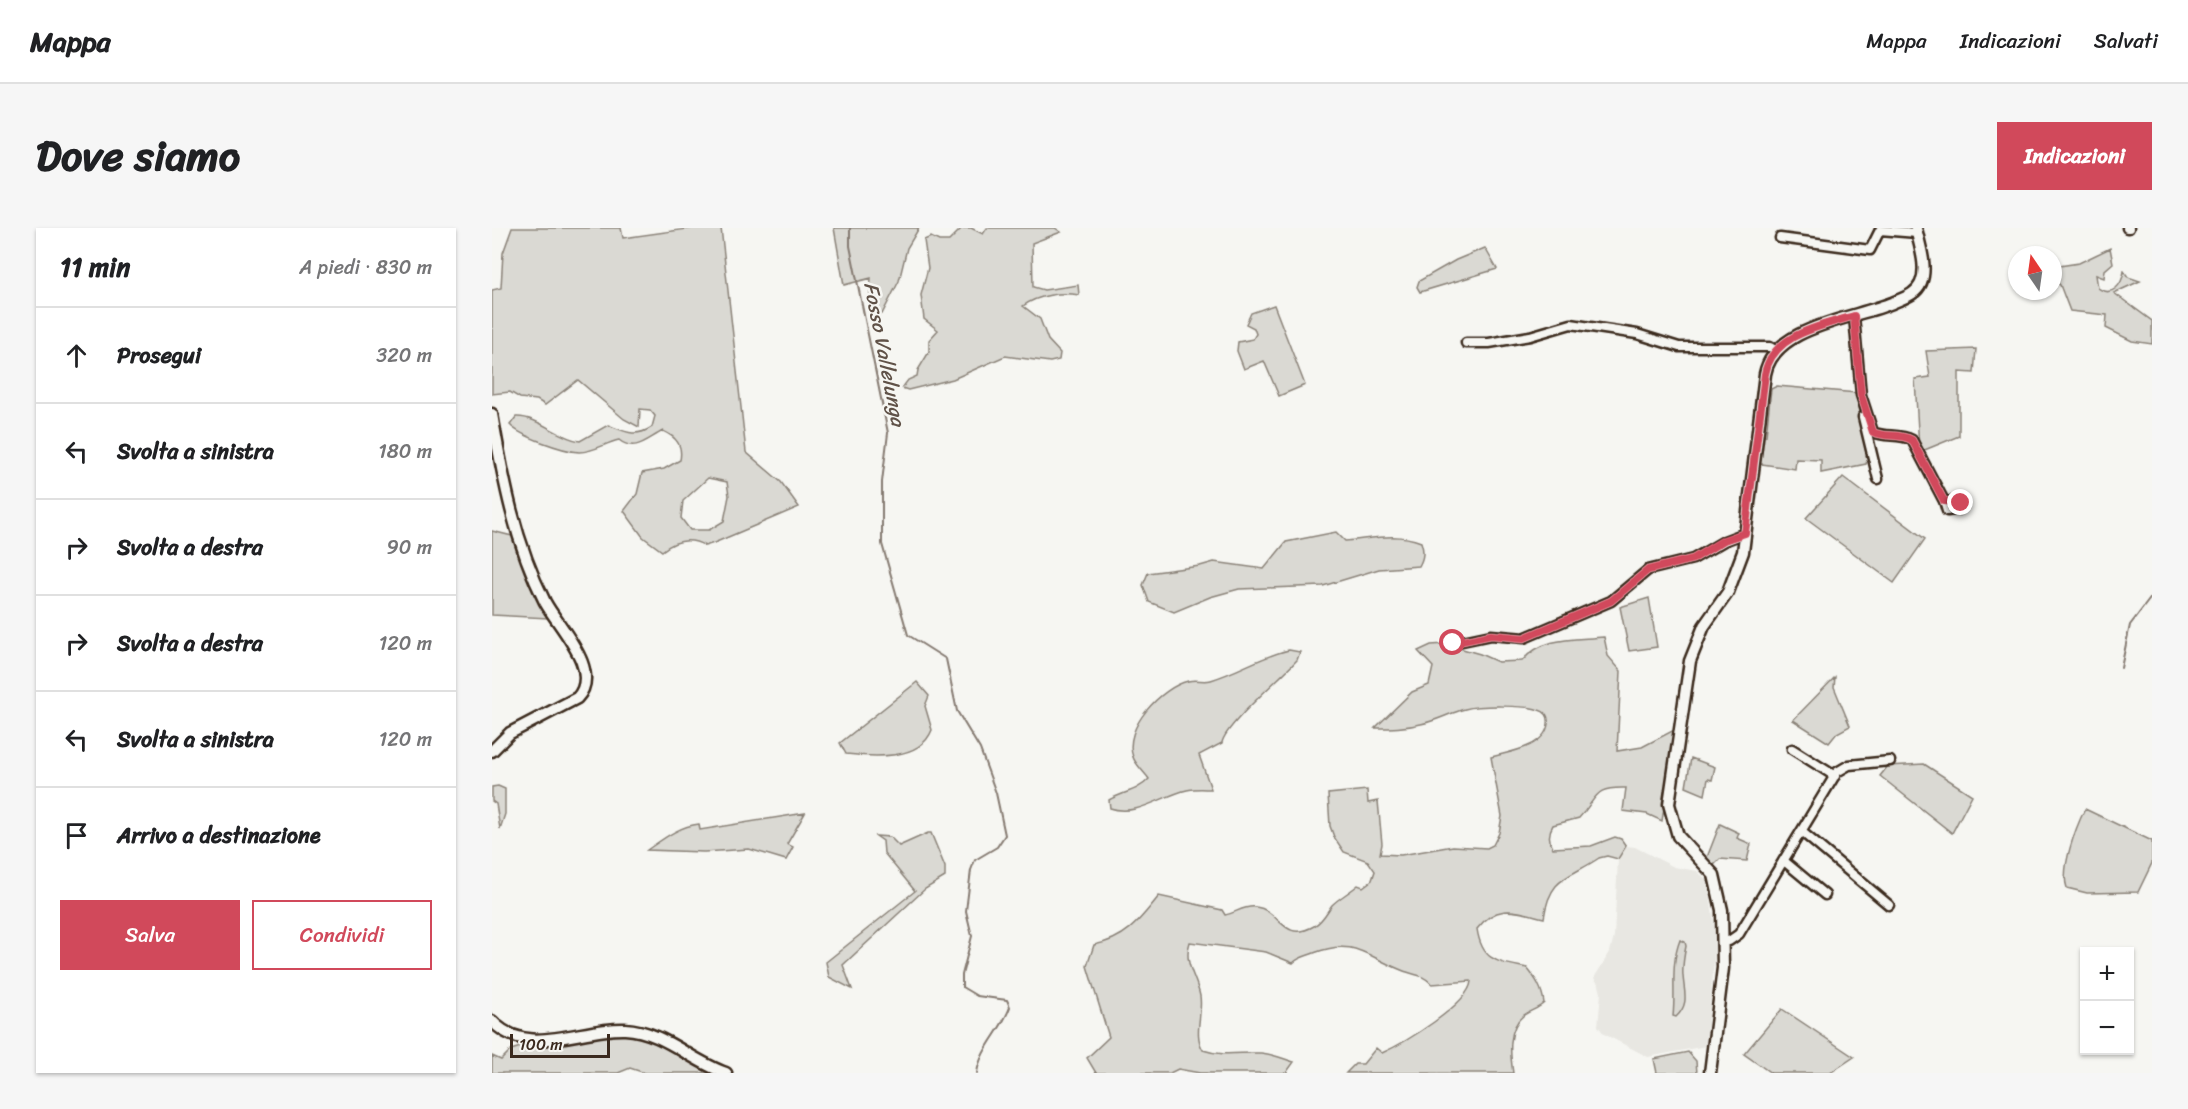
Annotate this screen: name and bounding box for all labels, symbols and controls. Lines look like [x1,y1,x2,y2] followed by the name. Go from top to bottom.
[30,17,111,66] text: Mappa
[1866,22,1927,60] text: Mappa
[1960,22,2061,60] text: Indicazioni
[2094,22,2158,60] text: Salvati
[36,119,240,193] text: Dove siamo
[1997,122,2152,190] button: Indicazioni
[60,244,130,290] text: 11 min
[2008,246,2062,300] north arrow
[299,250,432,285] text: A piedi · 830 m
[853,279,916,431] water label: Fosso Vallelunga
[117,336,201,375] text: Prosegui
[376,338,432,373] text: 320 m
[60,339,93,372] icon: ahead
[117,432,274,471] text: Svolta a sinistra
[378,434,432,469] text: 180 m
[60,435,93,468] icon: left
[1947,489,1973,515] route end
[117,528,263,567] text: Svolta a destra
[387,530,432,565] text: 90 m
[60,531,93,564] icon: right
[117,624,263,663] text: Svolta a destra
[379,626,432,661] text: 120 m
[60,627,93,660] icon: right
[1439,629,1465,655] route start
[117,720,274,759] text: Svolta a sinistra
[379,722,432,757] text: 120 m
[60,723,93,756] icon: left
[117,816,321,855] text: Arrivo a destinazione
[60,819,93,852] icon: arrive
[60,900,240,970] button: Salva
[252,900,432,970] button: Condividi
[2080,947,2134,1055] map controls
[2080,947,2134,1001] button: +
[2080,1001,2134,1055] button: −
[519,1030,563,1059] text: 100 m
[510,1031,610,1058] scale bar

